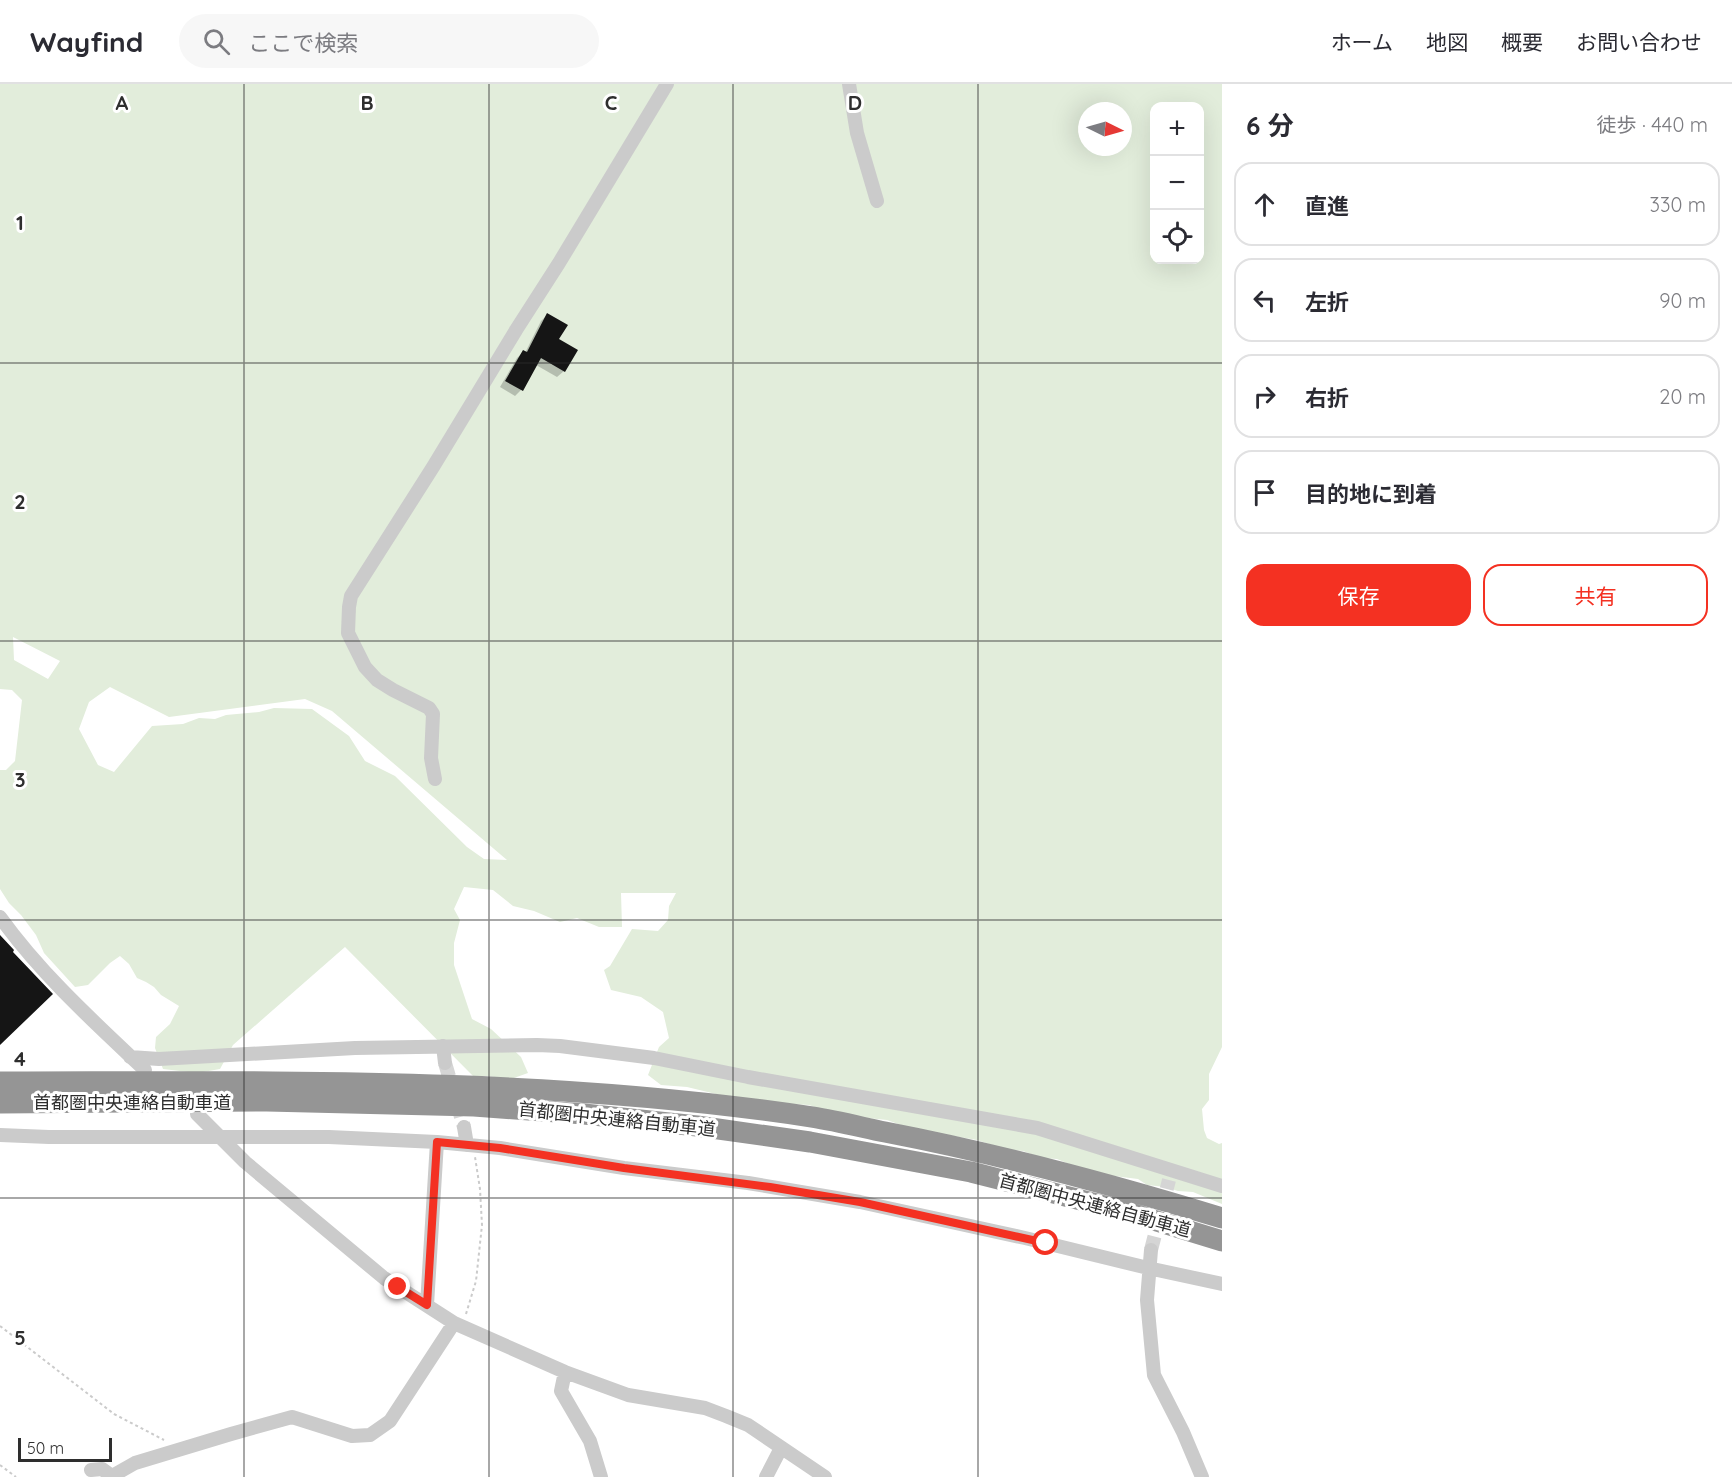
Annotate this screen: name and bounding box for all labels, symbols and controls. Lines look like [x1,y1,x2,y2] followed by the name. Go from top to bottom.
[179,14,599,68] search box
[30,24,143,59] text: Wayfind
[200,25,233,58] icon: search
[248,29,358,57] text: ここで検索
[1331,29,1393,55] text: ホーム
[1426,29,1468,55] text: 地図
[1501,29,1543,55] text: 概要
[1576,29,1702,55] text: お問い合わせ
[116,90,129,115] text: A
[360,90,374,115] text: B
[605,90,618,115] text: C
[848,90,862,115] text: D
[1078,102,1132,156] north arrow
[1150,102,1204,264] map controls
[1150,102,1204,156] button: +
[1246,109,1294,142] text: 6 分
[1597,112,1708,137] text: 徒歩 · 440 m
[1150,156,1204,210] button: −
[1248,188,1281,221] icon: ahead
[1305,192,1349,220] text: 直進
[1649,192,1706,217] text: 330 m
[16,210,24,235] text: 1
[1150,210,1204,264] button: locate
[1248,284,1281,317] icon: left
[1305,288,1349,316] text: 左折
[1659,288,1706,313] text: 90 m
[1248,380,1281,413] icon: right
[1305,384,1349,412] text: 右折
[1659,384,1706,409] text: 20 m
[1248,476,1281,509] icon: arrive
[1305,480,1437,508] text: 目的地に到着
[14,489,26,514] text: 2
[1246,564,1471,626] button: 保存
[1483,564,1708,626] button: 共有
[15,767,25,792] text: 3
[14,1046,26,1071] text: 4
[33,1091,231,1114] street label: 首都圏中央連絡自動車道
[517,1097,717,1141] street label: 首都圏中央連絡自動車道
[996,1168,1194,1242] street label: 首都圏中央連絡自動車道
[1032,1229,1058,1255] route start
[384,1273,410,1299] route end
[14,1325,26,1350] text: 5
[18,1435,112,1462] scale bar
[27,1438,64,1458] text: 50 m

